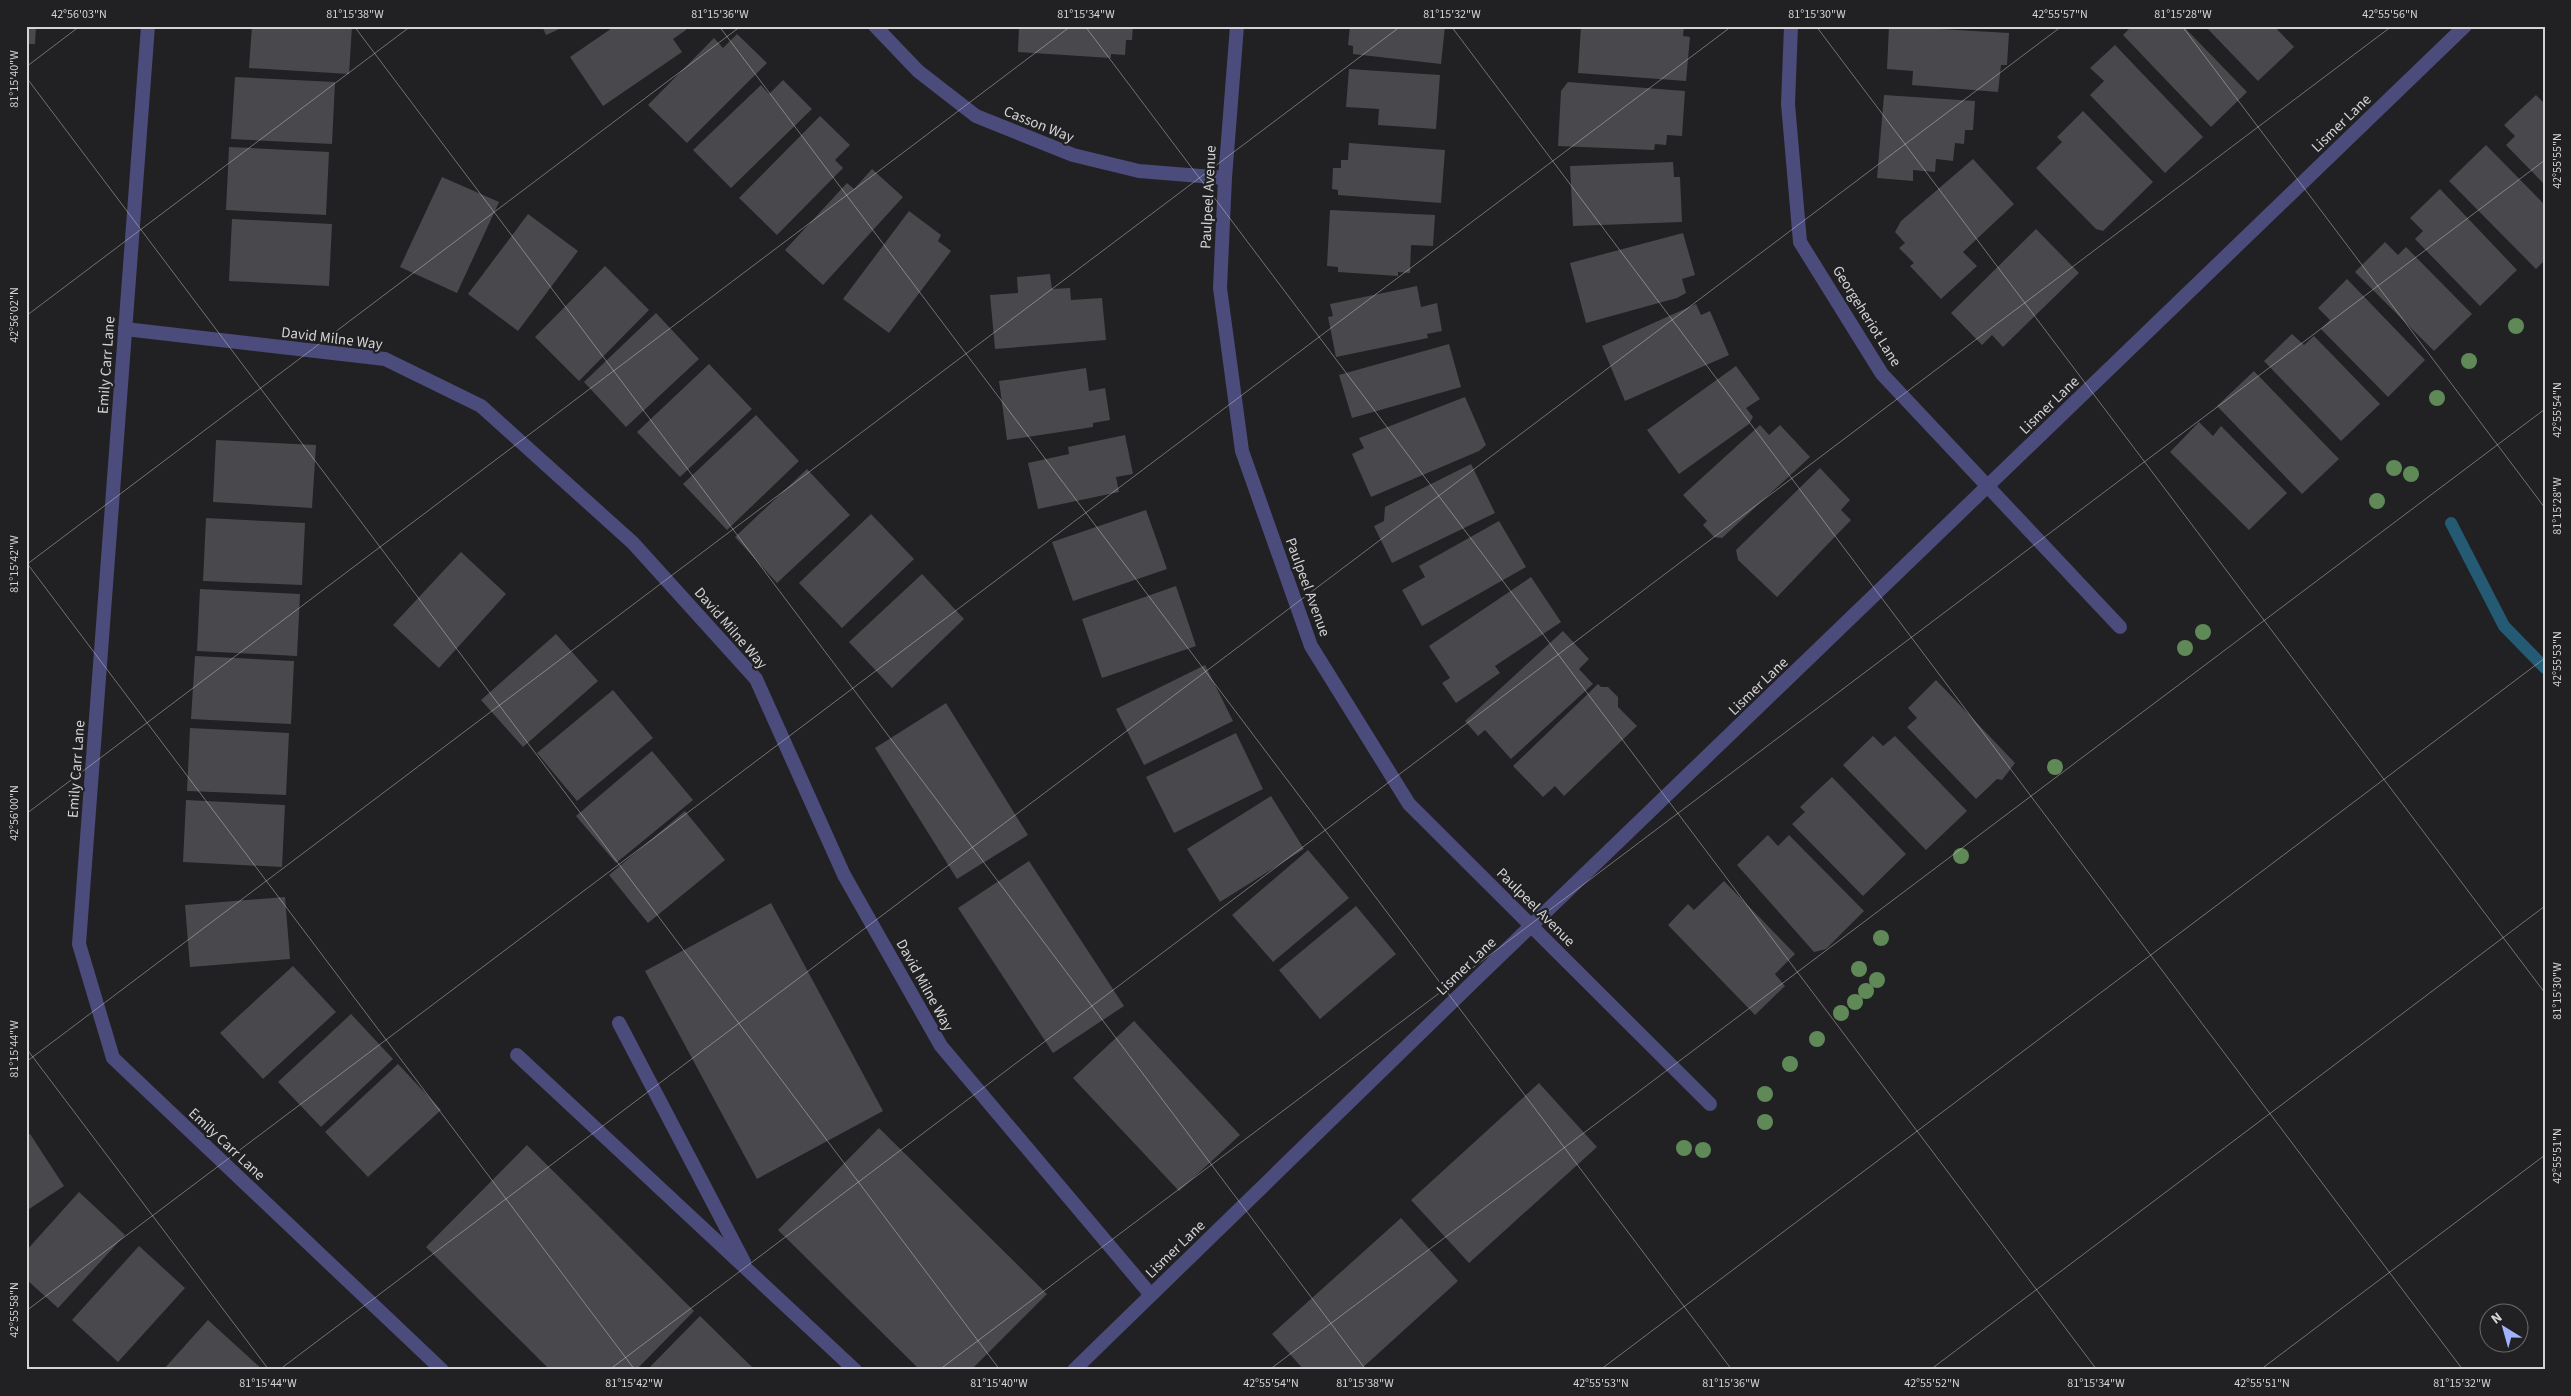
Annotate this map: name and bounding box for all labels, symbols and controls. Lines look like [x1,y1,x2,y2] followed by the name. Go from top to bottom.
[51,6,107,23] text: 42°56'03"N
[326,6,384,23] text: 81°15'38"W
[691,6,749,23] text: 81°15'36"W
[1057,6,1115,23] text: 81°15'34"W
[1423,6,1481,23] text: 81°15'32"W
[1788,6,1846,23] text: 81°15'30"W
[2032,6,2088,23] text: 42°55'57"N
[2154,6,2212,23] text: 81°15'28"W
[2362,6,2418,23] text: 42°55'56"N
[6,50,23,108] text: 81°15'40"W
[2307,89,2376,157] street label: Lismer Lane
[1001,101,1077,148] street label: Casson Way
[2549,133,2566,189] text: 42°55'55"N
[1195,145,1222,249] street label: Paulpeel Avenue
[1827,262,1906,371] street label: Georgeheriot Lane
[6,287,23,343] text: 42°56'02"N
[93,315,120,415] street label: Emily Carr Lane
[280,322,384,355] street label: David Milne Way
[2015,371,2084,439] street label: Lismer Lane
[2549,382,2566,438] text: 42°55'54"N
[2549,477,2566,535] text: 81°15'28"W
[6,535,23,593] text: 81°15'42"W
[1280,535,1335,639] street label: Paulpeel Avenue
[689,583,772,674] street label: David Milne Way
[2549,631,2566,687] text: 42°55'53"N
[1724,652,1793,720] street label: Lismer Lane
[63,719,90,819] street label: Emily Carr Lane
[6,785,23,841] text: 42°56'00"N
[1492,863,1580,951] street label: Paulpeel Avenue
[1432,932,1501,1000] street label: Lismer Lane
[891,936,958,1035] street label: David Milne Way
[2549,962,2566,1020] text: 81°15'30"W
[6,1020,23,1078] text: 81°15'44"W
[184,1103,270,1185] street label: Emily Carr Lane
[2549,1128,2566,1184] text: 42°55'51"N
[1141,1215,1210,1283] street label: Lismer Lane
[6,1282,23,1338] text: 42°55'58"N
[2478,1304,2528,1354] north arrow
[2487,1308,2507,1329] text: N
[239,1375,297,1392] text: 81°15'44"W
[605,1375,663,1392] text: 81°15'42"W
[970,1375,1028,1392] text: 81°15'40"W
[1243,1375,1299,1392] text: 42°55'54"N
[1336,1375,1394,1392] text: 81°15'38"W
[1573,1375,1629,1392] text: 42°55'53"N
[1702,1375,1760,1392] text: 81°15'36"W
[1904,1375,1960,1392] text: 42°55'52"N
[2067,1375,2125,1392] text: 81°15'34"W
[2234,1375,2290,1392] text: 42°55'51"N
[2433,1375,2491,1392] text: 81°15'32"W

